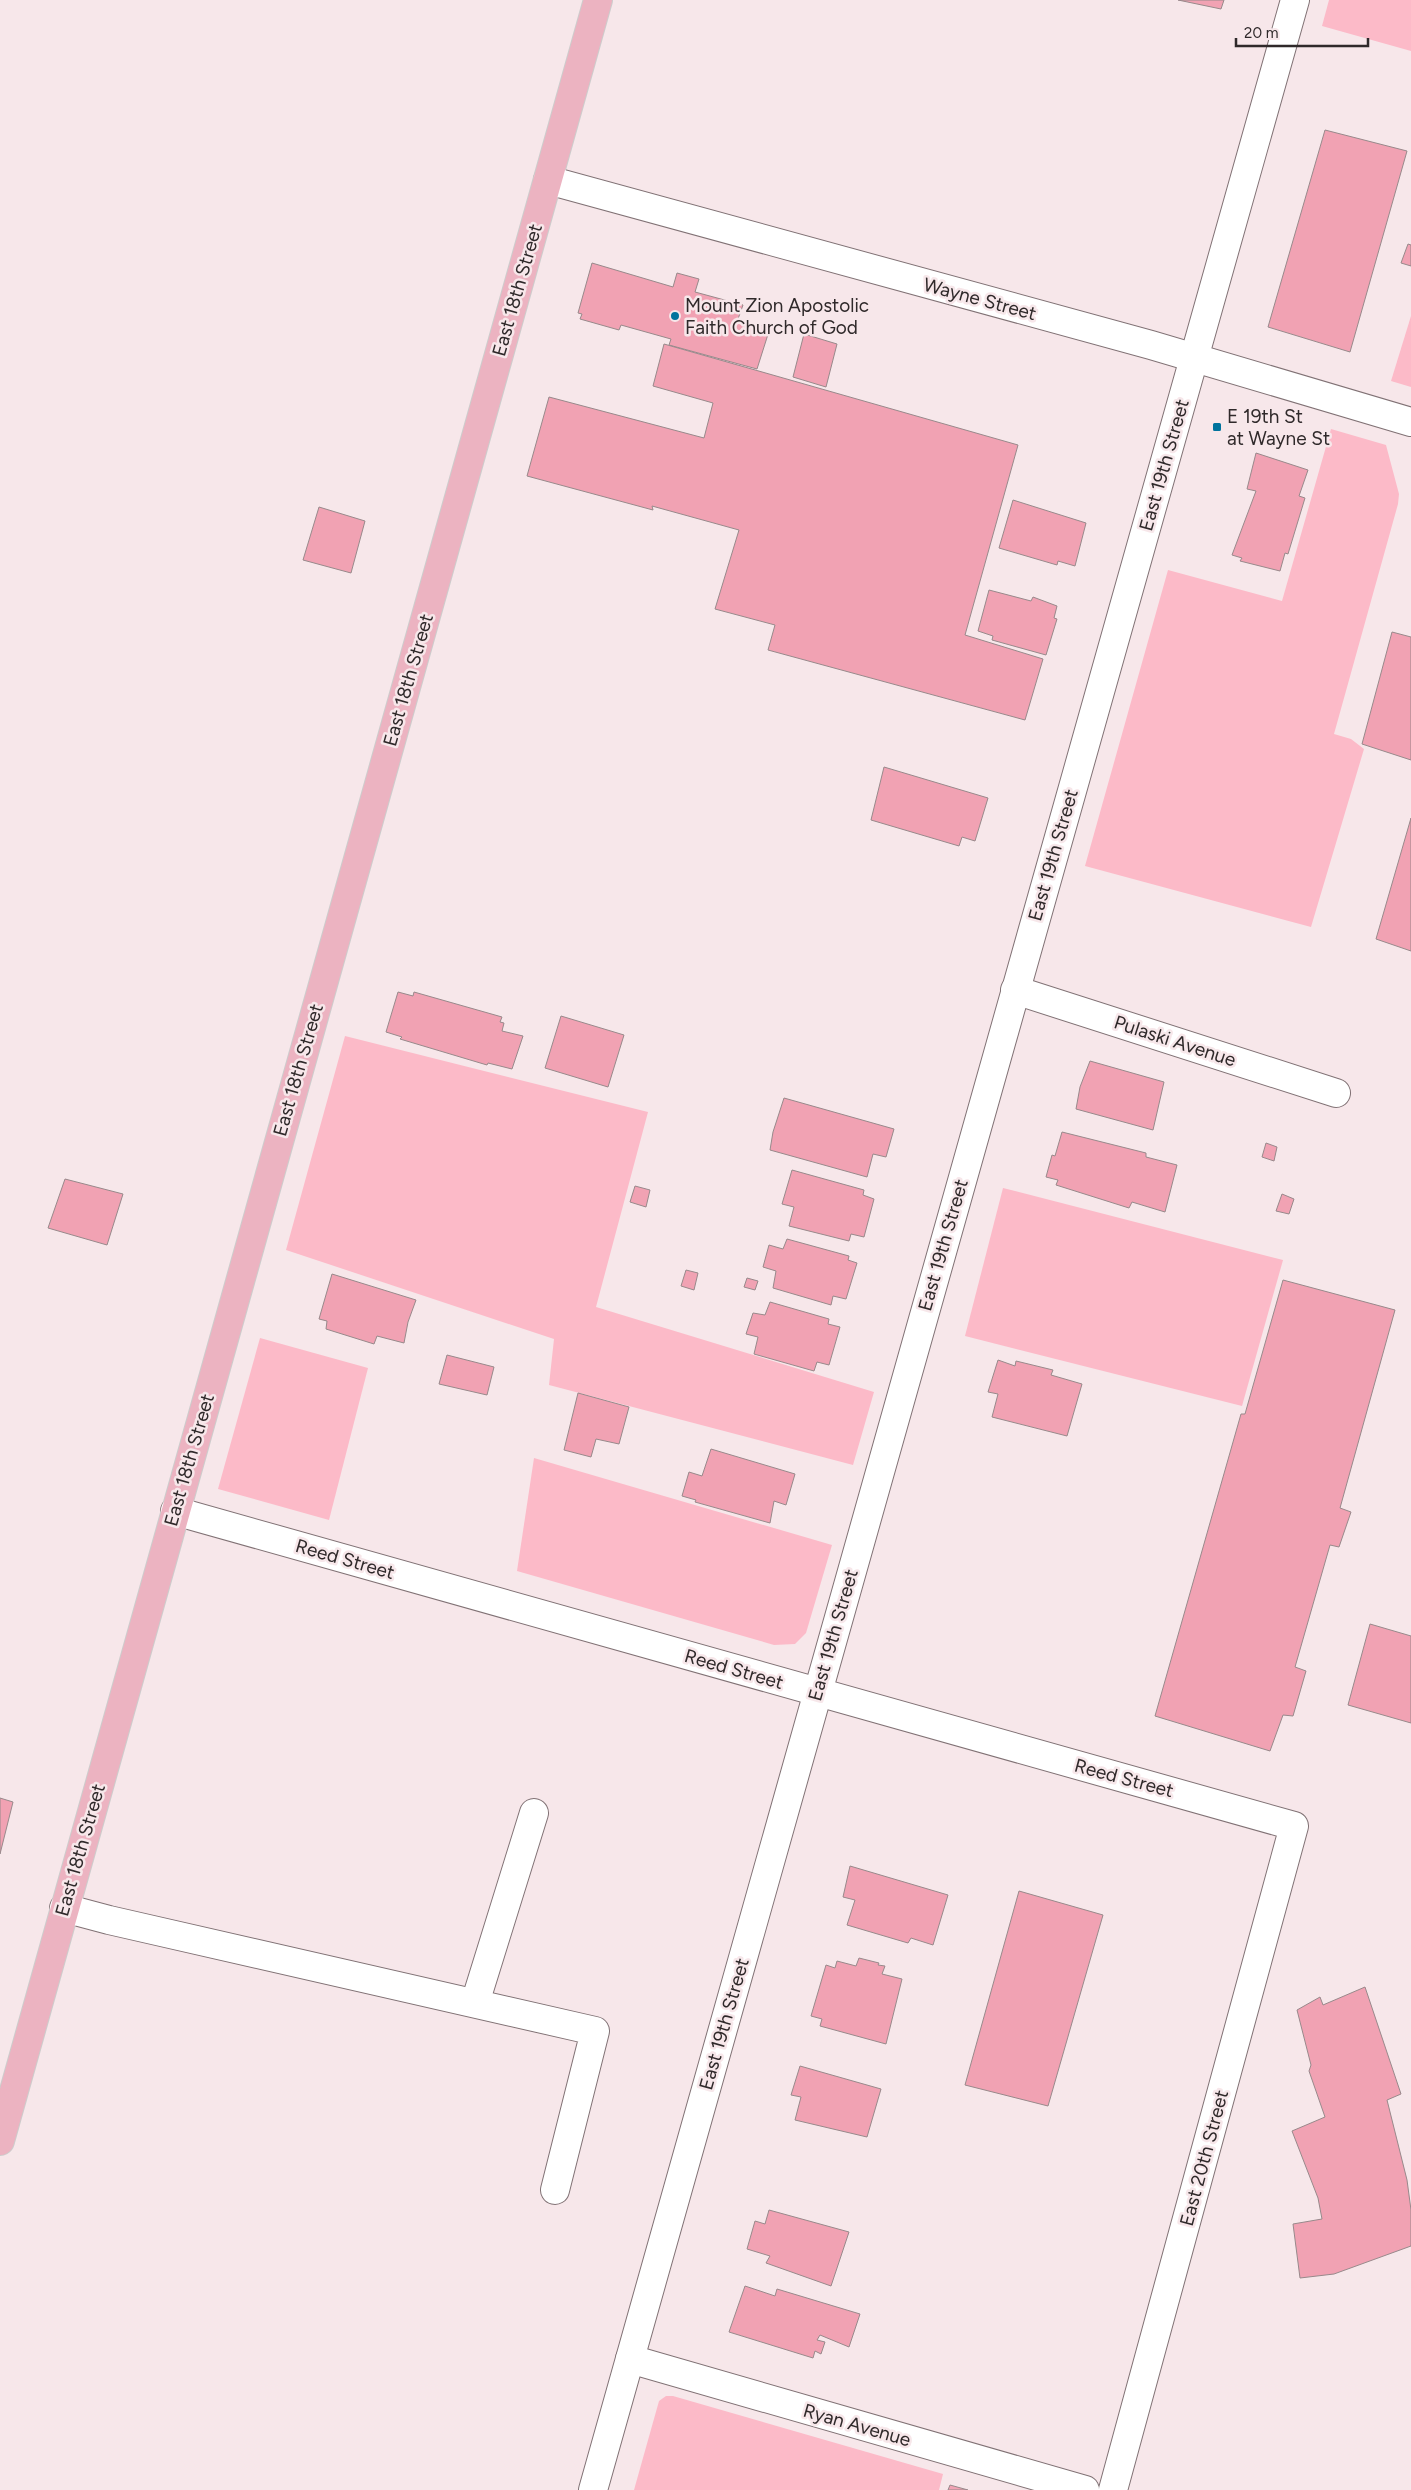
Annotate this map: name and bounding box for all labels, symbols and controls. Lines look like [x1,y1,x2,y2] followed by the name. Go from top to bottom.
[1236,15,1368,47] scale bar
[1244,24,1278,42] text: 20 m
[487,221,547,359] street label: East 18th Street
[921,273,1039,325] street label: Wayne Street
[685,294,869,339] place label: Mount Zion Apostolic Faith Church of God
[669,310,681,322] marker: Mount Zion Apostolic Faith Church of God
[1134,396,1194,534] street label: East 19th Street
[1227,405,1330,450] place label: E 19th St at Wayne St
[1211,421,1223,433] marker: E 19th St at Wayne St
[378,611,438,749] street label: East 18th Street
[1023,786,1083,924] street label: East 19th Street
[268,1001,328,1139] street label: East 18th Street
[1111,1010,1239,1072] street label: Pulaski Avenue
[913,1176,973,1314] street label: East 19th Street
[159,1391,219,1529] street label: East 18th Street
[293,1534,397,1584] street label: Reed Street
[803,1566,863,1704] street label: East 19th Street
[682,1644,786,1694] street label: Reed Street
[1072,1754,1176,1802] street label: Reed Street
[50,1781,110,1919] street label: East 18th Street
[694,1955,754,2093] street label: East 19th Street
[1175,2087,1233,2229] street label: East 20th Street
[801,2399,913,2451] street label: Ryan Avenue

